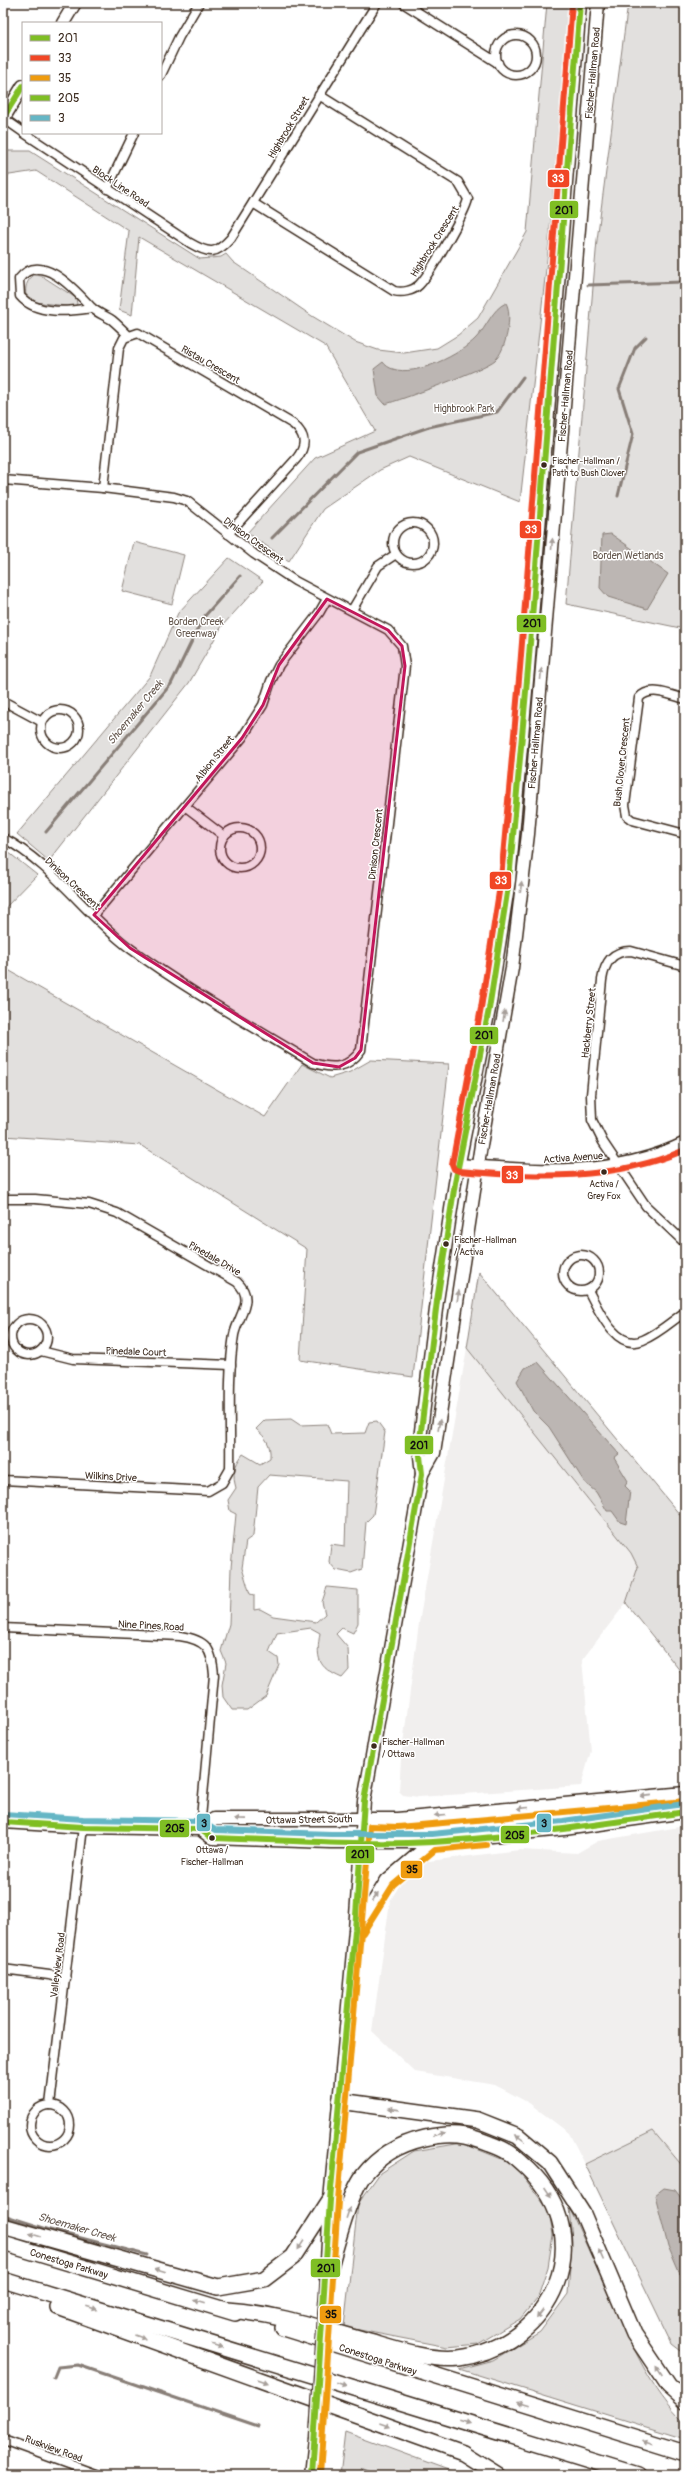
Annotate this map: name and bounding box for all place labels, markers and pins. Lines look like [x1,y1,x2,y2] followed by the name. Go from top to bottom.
[552,456,626,479] place label: Fischer-Hallman / Path to Bush Clover
[539,460,549,470] marker: Fischer-Hallman / Path to Bush Clover
[599,1167,609,1177] marker: Activa / Grey Fox
[587,1179,621,1202] place label: Activa / Grey Fox
[454,1235,517,1258] place label: Fischer-Hallman / Activa
[441,1239,451,1249] marker: Fischer-Hallman / Activa
[382,1737,445,1760] place label: Fischer-Hallman / Ottawa
[369,1741,379,1751] marker: Fischer-Hallman / Ottawa
[207,1833,217,1843] marker: Ottawa / Fischer-Hallman
[181,1845,243,1868] place label: Ottawa / Fischer-Hallman

